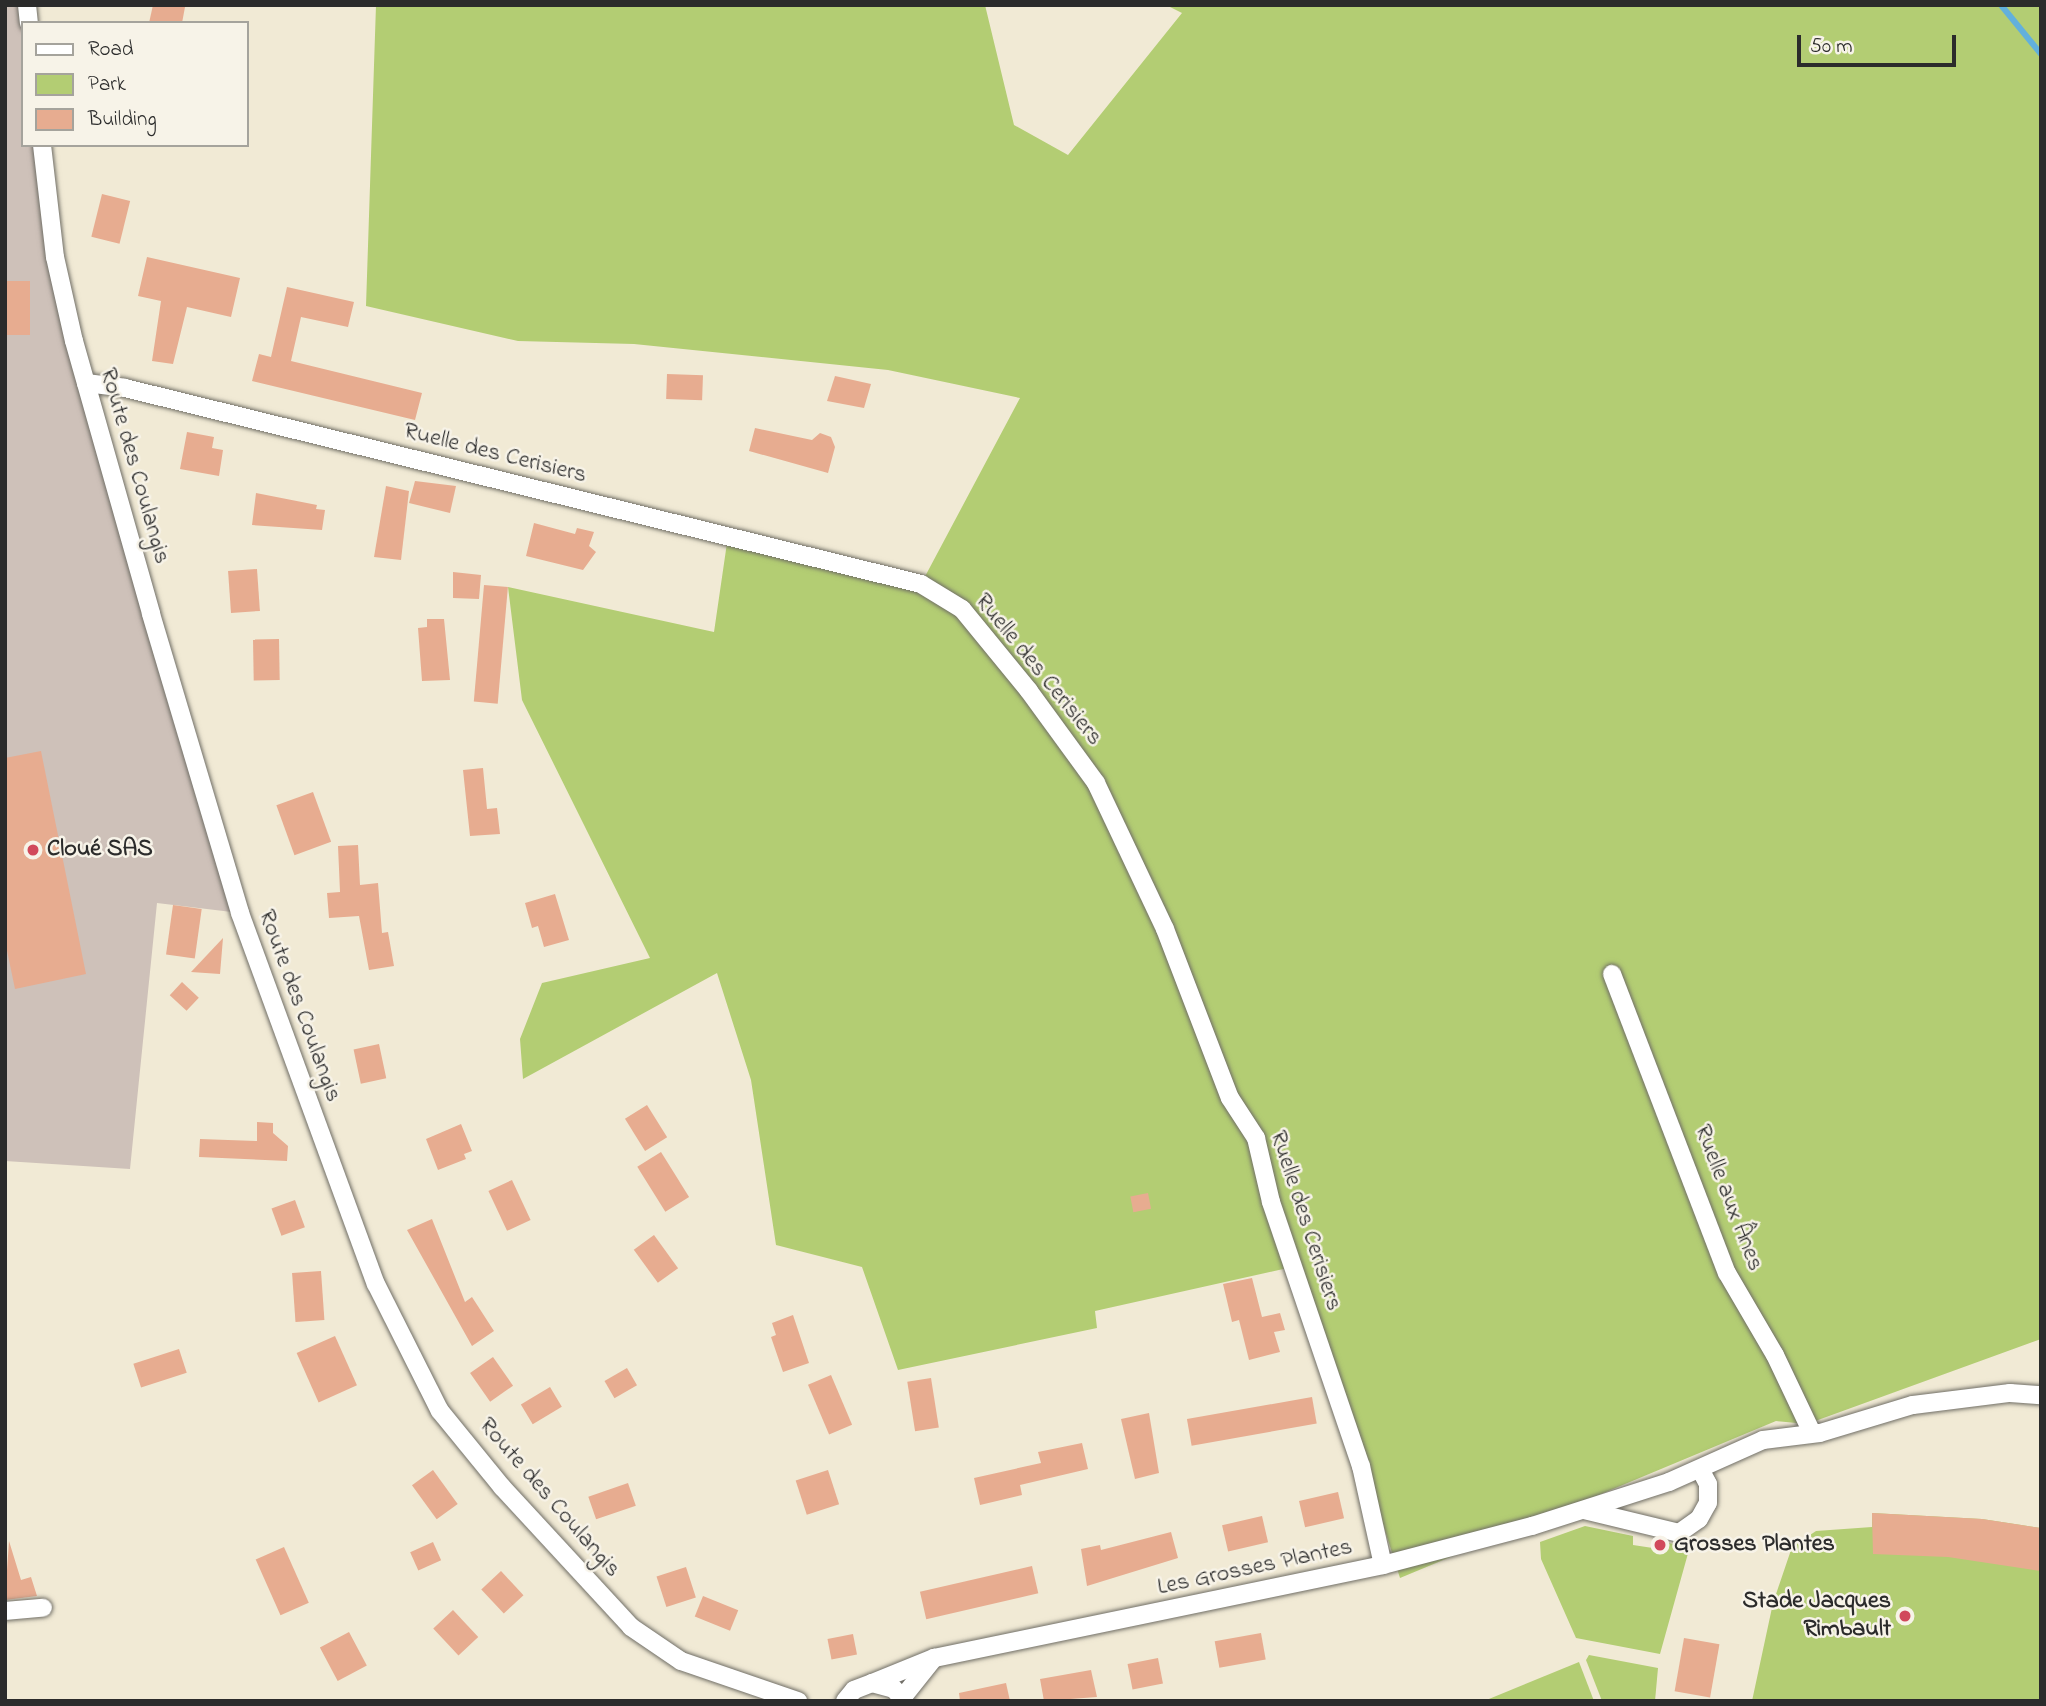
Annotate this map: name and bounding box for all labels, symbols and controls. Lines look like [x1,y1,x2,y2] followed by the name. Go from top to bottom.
[21,21,248,147] legend
[1801,21,1960,65] scale bar
[1810,32,1853,62] text: 50 m
[88,35,134,65] text: Road
[88,70,126,100] text: Park
[88,105,157,135] text: Building
[92,365,176,567] street label: Route des Coulangis
[401,417,589,491] street label: Ruelle des Cerisiers
[968,588,1108,752] street label: Ruelle des Cerisiers
[47,836,153,864] place label: Cloué SAS
[25,842,41,858] marker: Cloué SAS
[251,906,347,1106] street label: Route des Coulangis
[1687,1121,1769,1275] street label: Ruelle aux Ânes
[1262,1127,1348,1315] street label: Ruelle des Cerisiers
[472,1412,626,1584] street label: Route des Coulangis
[1674,1531,1835,1559] place label: Grosses Plantes
[1155,1533,1355,1603] street label: Les Grosses Plantes
[1652,1537,1668,1553] marker: Grosses Plantes
[1742,1588,1891,1644] place label: Stade Jacques Rimbault
[1897,1608,1913,1624] marker: Stade Jacques Rimbault

